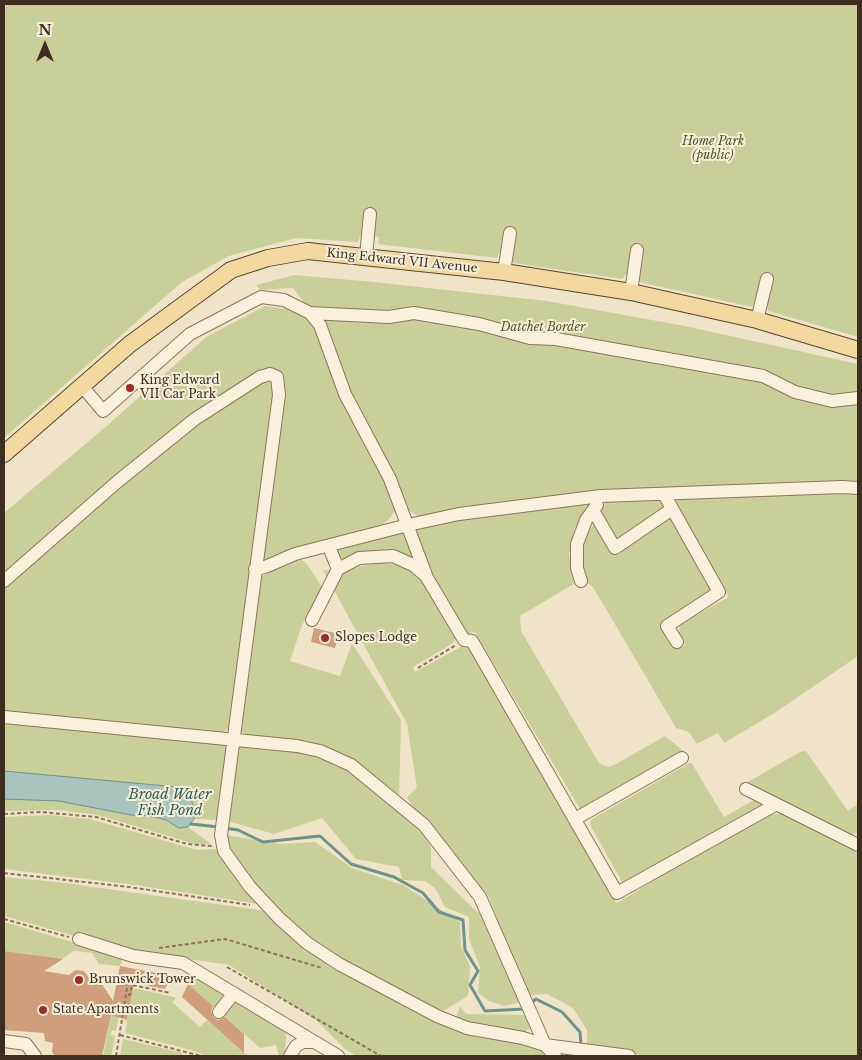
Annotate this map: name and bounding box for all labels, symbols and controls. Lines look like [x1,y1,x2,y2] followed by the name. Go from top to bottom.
[20,20,70,70] north arrow
[38,21,52,39] text: N
[682,135,744,163] park label: Home Park (public)
[326,246,478,276] street label: King Edward VII Avenue
[501,321,585,335] park label: Datchet Border
[140,374,220,402] place label: King Edward VII Car Park
[124,382,136,394] marker: King Edward VII Car Park
[335,631,417,645] place label: Slopes Lodge
[319,632,331,644] marker: Slopes Lodge
[129,787,211,820] water label: Broad Water Fish Pond
[89,973,196,987] place label: Brunswick Tower
[73,974,85,986] marker: Brunswick Tower
[53,1003,159,1017] place label: State Apartments
[37,1004,49,1016] marker: State Apartments

